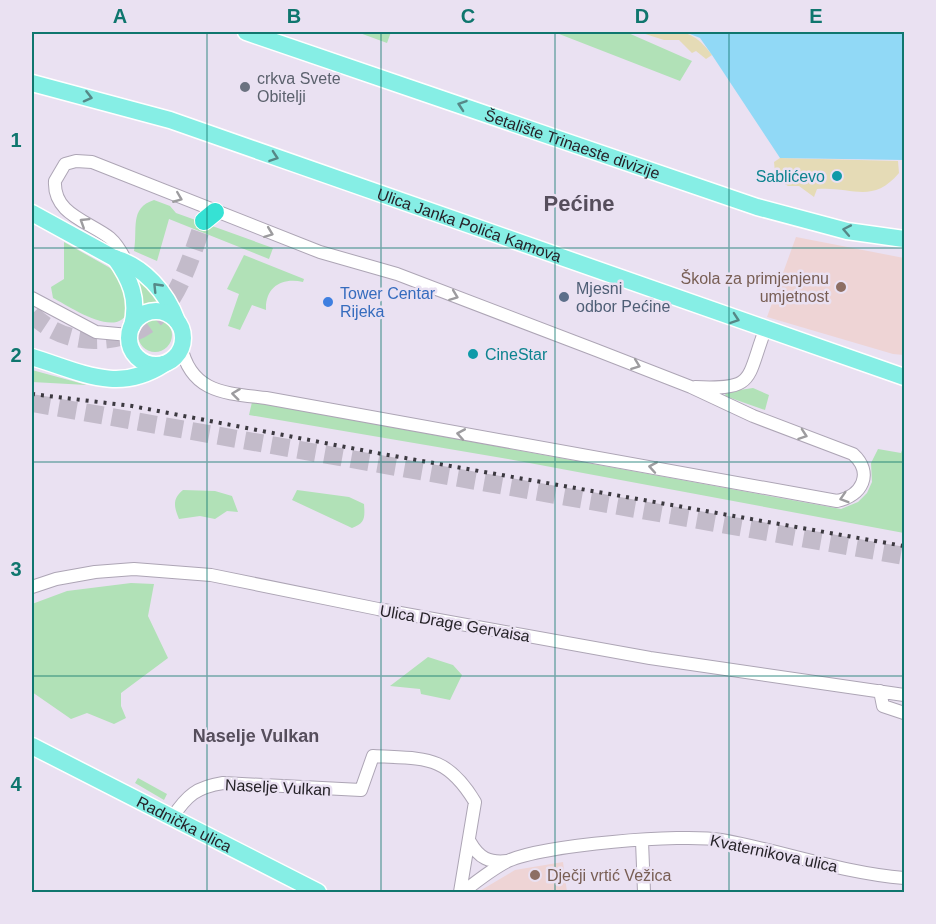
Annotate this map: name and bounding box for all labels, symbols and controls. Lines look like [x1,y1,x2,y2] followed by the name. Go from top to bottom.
[113,5,127,27] text: A
[287,5,301,27] text: B
[461,5,475,27] text: C
[635,5,649,27] text: D
[809,5,823,27] text: E
[257,70,341,105] place label: crkva Svete Obitelji
[238,80,252,94] marker: crkva Svete Obitelji
[83,90,93,103] one-way arrow
[457,100,468,113] one-way arrow
[482,105,662,182] street label: Šetalište Trinaeste divizije
[10,129,22,151] text: 1
[268,149,279,162] one-way arrow
[756,168,825,185] place label: Sablićevo
[830,169,844,183] marker: Sablićevo
[375,185,564,265] street label: Ulica Janka Polića Kamova
[172,191,183,203] one-way arrow
[544,191,614,216] district label: Pećine
[80,218,90,230] one-way arrow
[842,224,852,237] one-way arrow
[264,225,274,238] one-way arrow
[680,269,830,305] place label: Škola za primjenjenu umjetnost
[576,280,670,315] place label: Mjesni odbor Pećine
[834,280,848,294] marker: Škola za primjenjenu umjetnost
[153,283,164,294] one-way arrow
[340,285,436,320] place label: Tower Centar Rijeka
[448,289,459,301] one-way arrow
[557,290,571,304] marker: Mjesni odbor Pećine
[321,295,335,309] marker: Tower Centar Rijeka
[729,312,740,325] one-way arrow
[10,344,22,366] text: 2
[485,346,548,363] place label: CineStar
[466,347,480,361] marker: CineStar
[630,358,641,371] one-way arrow
[232,388,241,401] one-way arrow
[456,428,466,440] one-way arrow
[797,428,808,441] one-way arrow
[648,462,658,474] one-way arrow
[840,490,850,503] one-way arrow
[10,558,22,580] text: 3
[379,602,531,645] street label: Ulica Drage Gervaisa
[193,726,319,746] district label: Naselje Vulkan
[10,773,22,795] text: 4
[225,776,331,799] street label: Naselje Vulkan
[134,793,234,855] street label: Radnička ulica
[709,832,839,875] street label: Kvaternikova ulica
[547,867,672,884] place label: Dječji vrtić Vežica
[528,868,542,882] marker: Dječji vrtić Vežica

